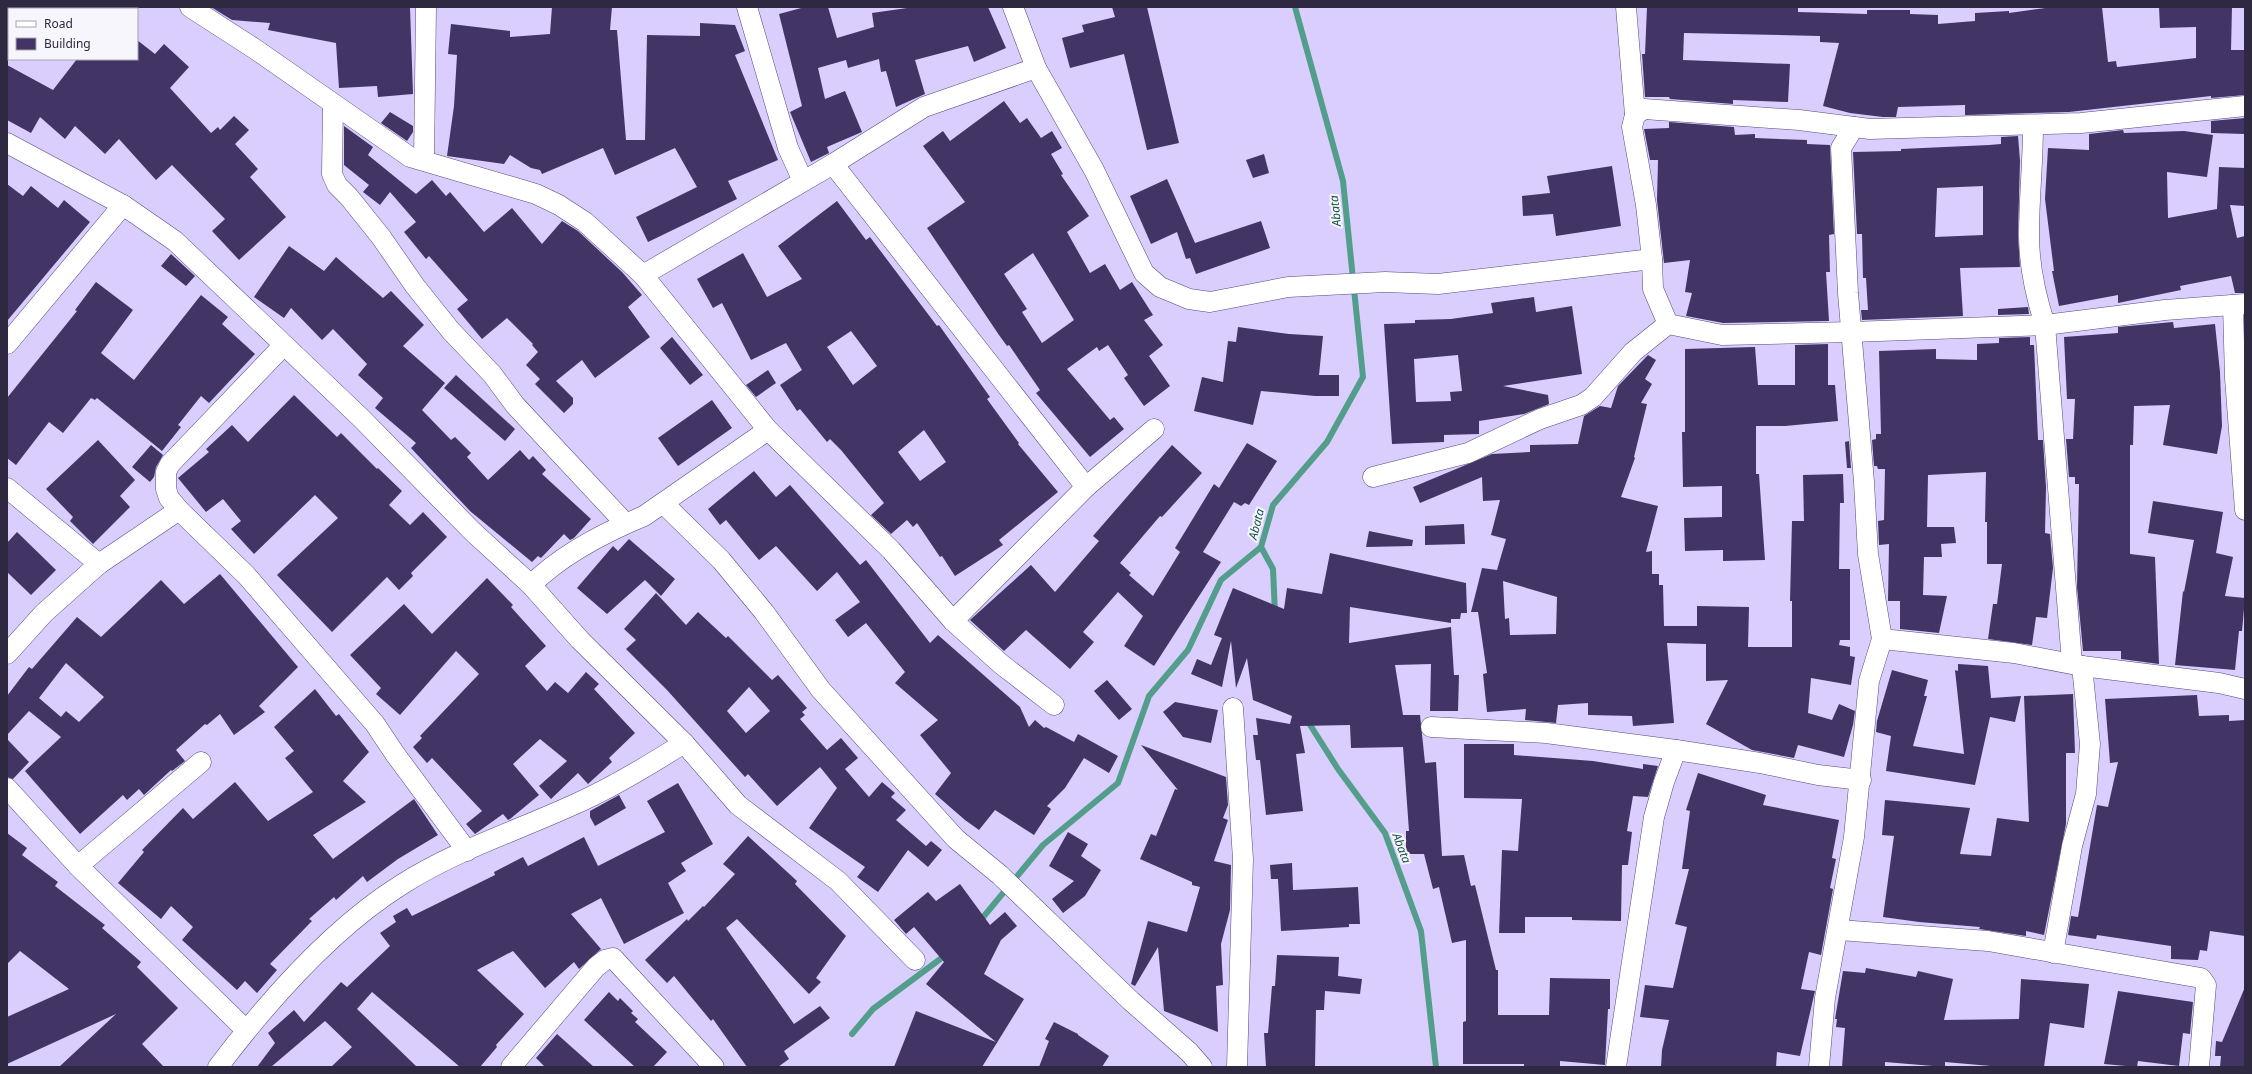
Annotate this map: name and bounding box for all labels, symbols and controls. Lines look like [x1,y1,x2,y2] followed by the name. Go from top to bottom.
[8,8,138,60] legend
[44,15,73,32] text: Road
[44,35,91,52] text: Building
[1325,194,1345,228] water label: Abata
[1244,507,1268,542] water label: Abata
[1388,829,1416,866] water label: Abata

